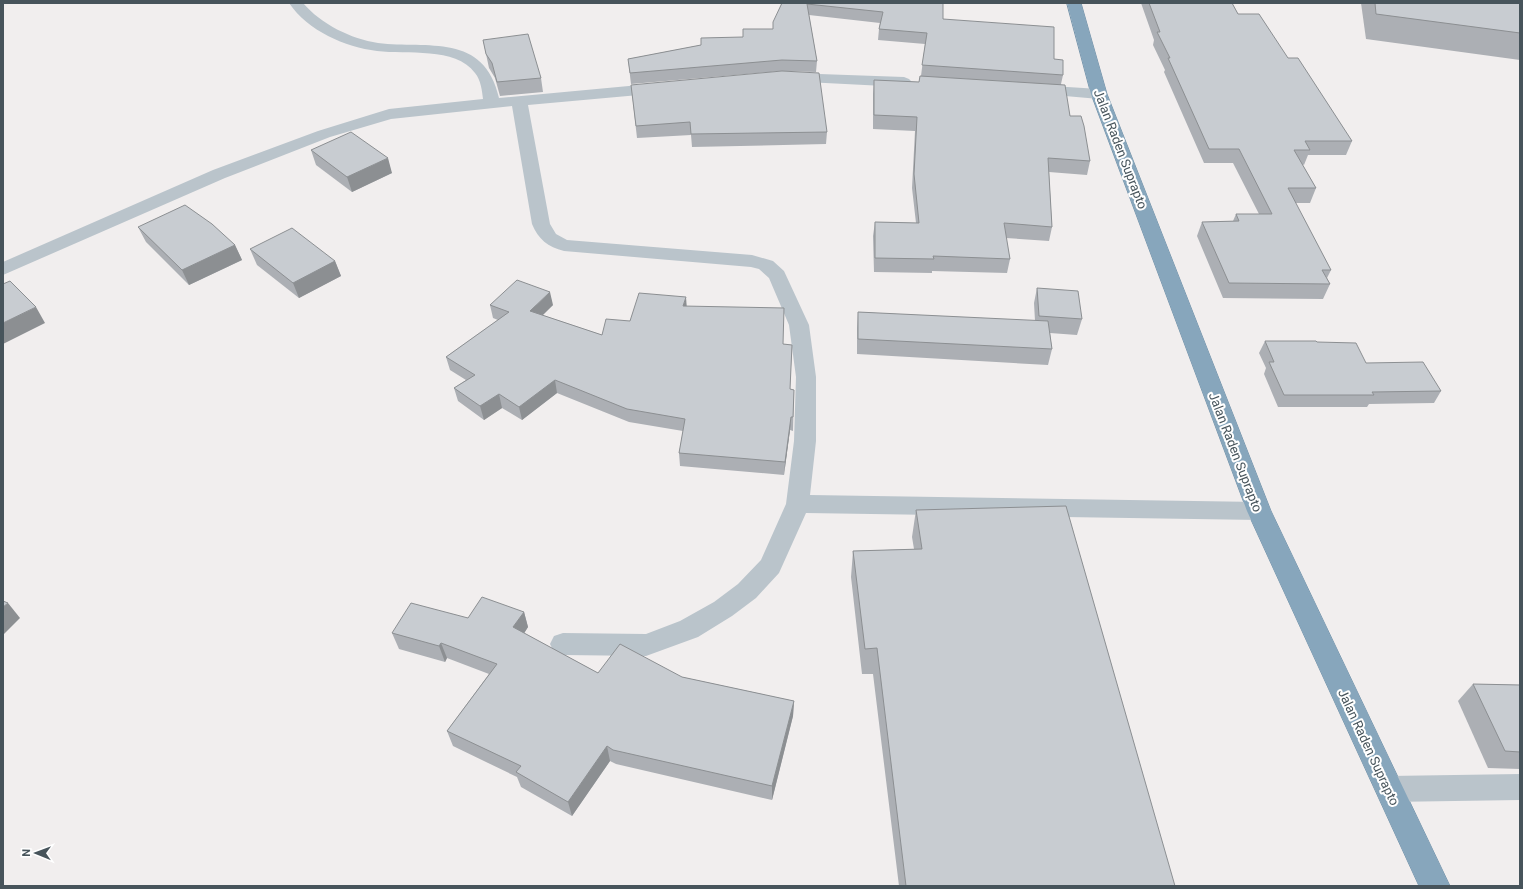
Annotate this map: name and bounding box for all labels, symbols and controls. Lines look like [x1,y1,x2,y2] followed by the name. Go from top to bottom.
[1091,87,1150,211] street label: Jalan Raden Suprapto
[1206,390,1265,514] street label: Jalan Raden Suprapto
[1335,687,1402,808] street label: Jalan Raden Suprapto
[16,833,56,873] north arrow
[20,849,33,857] text: N

